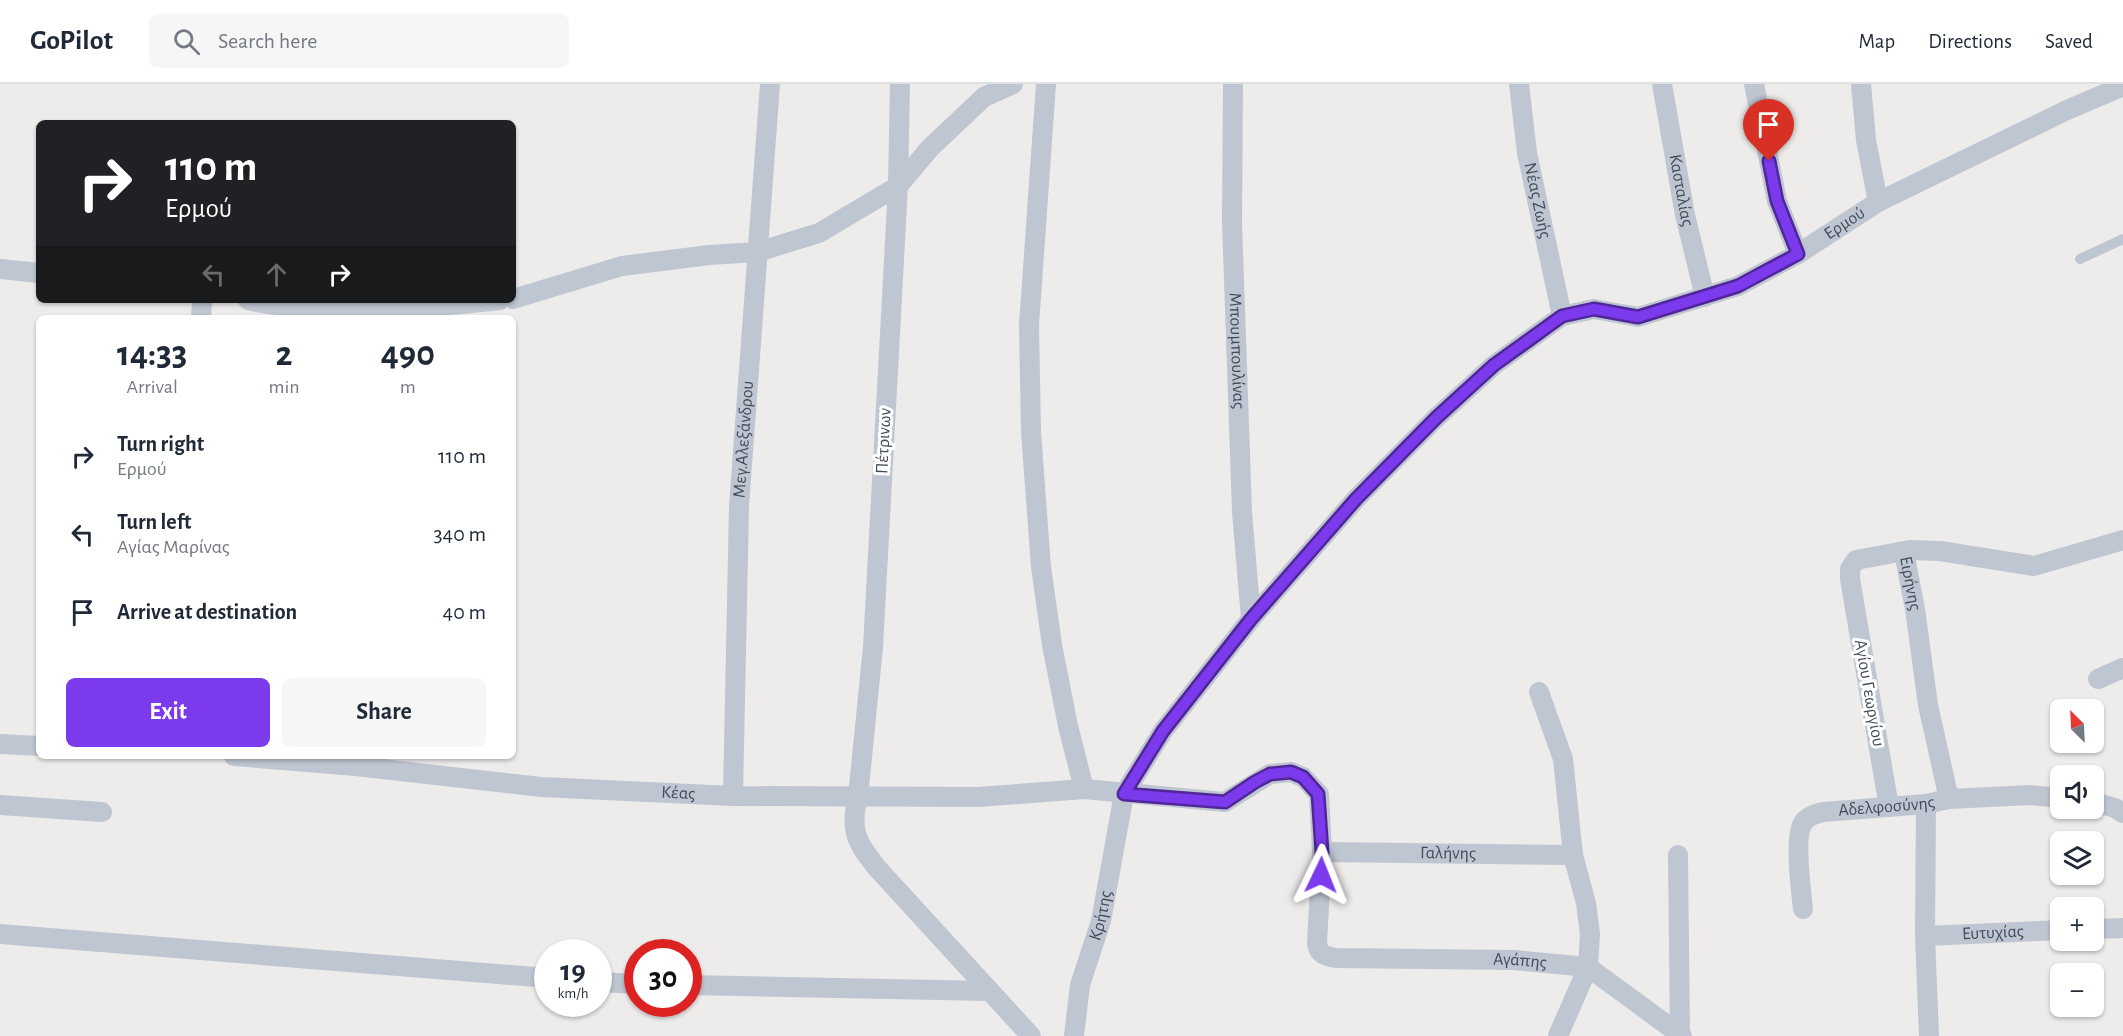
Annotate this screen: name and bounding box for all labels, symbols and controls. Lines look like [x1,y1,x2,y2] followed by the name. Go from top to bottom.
[149,14,569,68] search box
[170,25,203,58] icon: search
[30,27,113,55] text: GoPilot
[218,30,318,52] text: Search here
[1859,31,1895,52] text: Map
[1928,31,2012,52] text: Directions
[2045,31,2093,52] text: Saved
[1743,99,1794,161] pin
[1752,108,1785,141] icon: arrive
[66,144,144,222] icon: right
[165,146,257,188] text: 110 m
[1665,153,1696,228] street label: Κασταλίας
[1520,161,1554,240] street label: Νέας Ζωής
[165,195,232,222] text: Ερμού
[1821,204,1868,243] street label: Ερμού
[197,258,230,291] icon: left
[260,258,293,291] icon: ahead
[323,258,356,291] icon: right
[1225,292,1248,409] street label: Μπουμπουλίνας
[117,336,187,372] text: 14:33
[276,336,293,372] text: 2
[381,336,435,372] text: 490
[127,377,178,397] text: Arrival
[268,377,300,397] text: min
[400,377,416,397] text: m
[731,380,757,498] street label: Μεγ.Αλεξάνδρου
[873,407,895,475] street label: Πέτρινων
[117,433,204,455] text: Turn right
[66,440,99,473] icon: right
[438,445,486,467] text: 110 m
[117,459,167,479] text: Ερμού
[117,511,191,533] text: Turn left
[66,518,99,551] icon: left
[434,523,486,545] text: 340 m
[117,537,230,557] text: Αγίας Μαρίνας
[1896,555,1924,612] street label: Ειρήνης
[66,596,99,629] icon: arrive
[117,601,297,623] text: Arrive at destination
[443,601,486,623] text: 40 m
[1851,638,1888,748] street label: Αγίου Γεωργίου
[66,678,270,747] button: Exit
[282,678,486,747] button: Share
[2050,699,2104,753] north arrow
[2050,699,2104,1017] map controls
[2050,765,2104,819] button: sound
[661,784,696,803] street label: Κέας
[1838,793,1936,820] street label: Αδελφοσύνης
[2050,831,2104,885] button: layers
[1289,843,1353,907] position arrow
[1420,844,1476,863] street label: Γαλήνης
[1086,889,1115,943] street label: Κρήτης
[2050,897,2104,951] button: +
[1962,922,2024,943] street label: Ευτυχίας
[624,939,702,1017] speed limit sign: 30
[1493,951,1548,972] street label: Αγάπης
[560,956,586,986] text: 19
[2050,963,2104,1017] button: −
[558,986,588,1001] text: km/h

